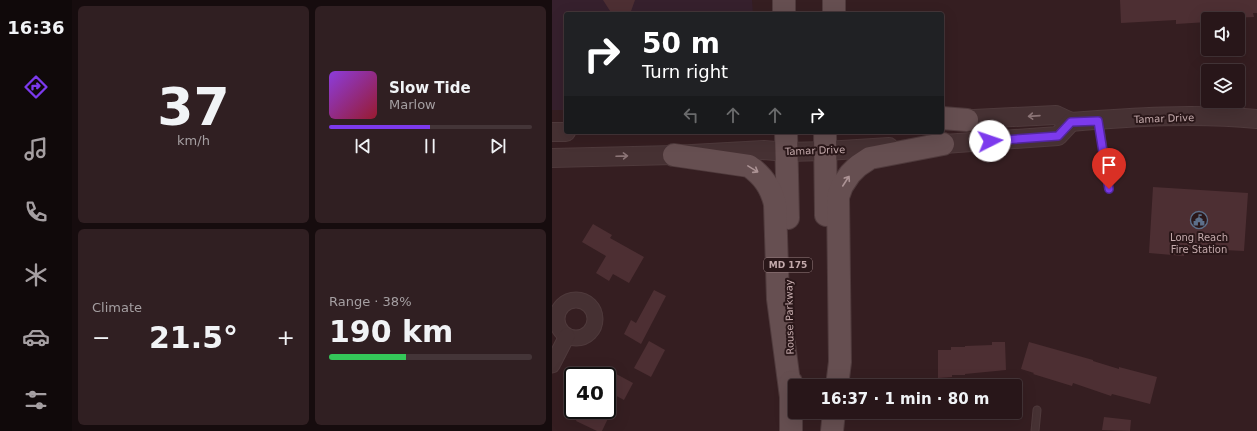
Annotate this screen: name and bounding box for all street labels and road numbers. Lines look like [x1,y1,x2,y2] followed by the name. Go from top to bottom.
[1133,112,1194,125] street label: Tamar Drive
[784,144,845,157] street label: Tamar Drive
[764,258,812,272] road number: MD 175
[783,279,796,355] street label: Rouse Parkway

